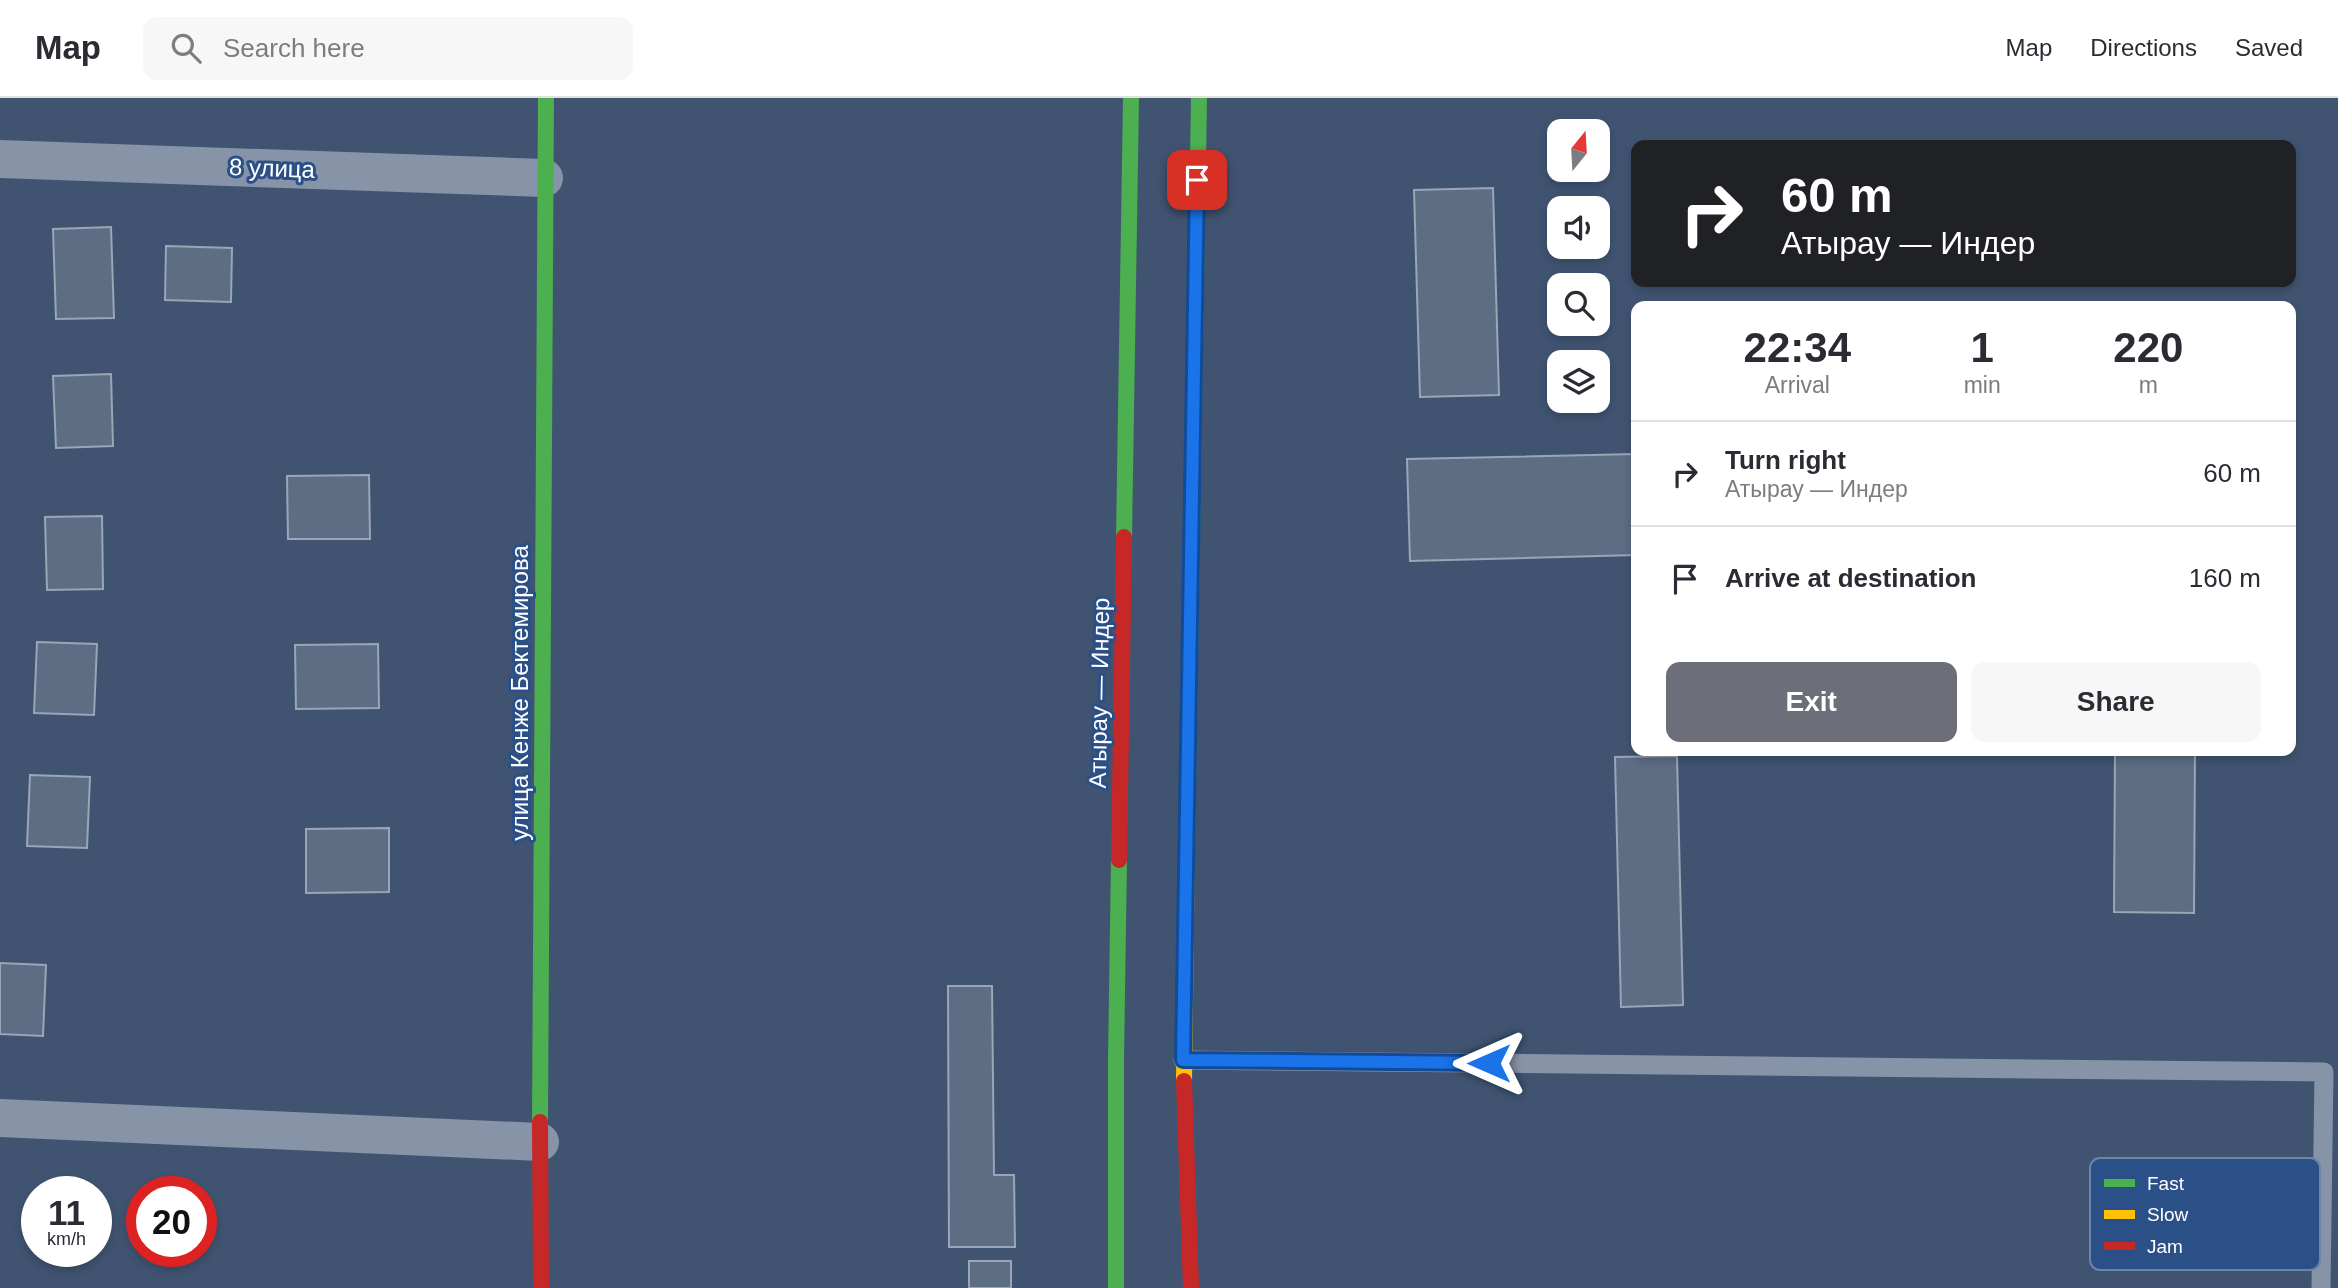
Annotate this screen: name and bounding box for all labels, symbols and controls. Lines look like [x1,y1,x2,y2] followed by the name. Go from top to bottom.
[143,17,633,80] search box
[35,29,101,66] text: Map
[167,29,205,67] icon: search
[223,33,365,63] text: Search here
[2006,34,2052,61] text: Map
[2090,34,2197,61] text: Directions
[2235,34,2303,61] text: Saved
[1547,119,1610,182] north arrow
[1547,119,1610,413] map controls
[1167,150,1227,210] pin
[229,153,316,183] street label: 8 улица
[1178,161,1216,199] icon: arrive
[1666,168,1757,259] icon: right
[1781,168,1893,222] text: 60 m
[1547,196,1610,259] button: sound
[1781,225,2035,261] text: Атырау — Индер
[1547,273,1610,336] button: search
[1744,324,1851,371] text: 22:34
[1970,324,1994,371] text: 1
[2113,324,2183,371] text: 220
[1547,350,1610,413] button: layers
[1765,372,1830,398] text: Arrival
[1964,372,2001,398] text: min
[2139,372,2158,398] text: m
[1725,445,1846,475] text: Turn right
[1666,455,1704,493] icon: right
[2203,458,2261,488] text: 60 m
[1725,476,1908,502] text: Атырау — Индер
[506,545,533,841] street label: улица Кенже Бектемирова
[1666,560,1704,598] icon: arrive
[1725,563,1976,593] text: Arrive at destination
[2189,563,2261,593] text: 160 m
[1084,597,1114,789] street label: Атырау — Индер
[1666,662,1957,742] button: Exit
[1971,662,2261,742] button: Share
[1452,1026,1526,1100] position arrow
[2090,1158,2320,1270] legend
[2147,1173,2185,1194] text: Fast
[126,1176,217,1267] speed limit sign: 20
[48,1193,85,1232] text: 11
[2147,1204,2188,1225] text: Slow
[47,1229,86,1249] text: km/h
[2147,1236,2183,1257] text: Jam

